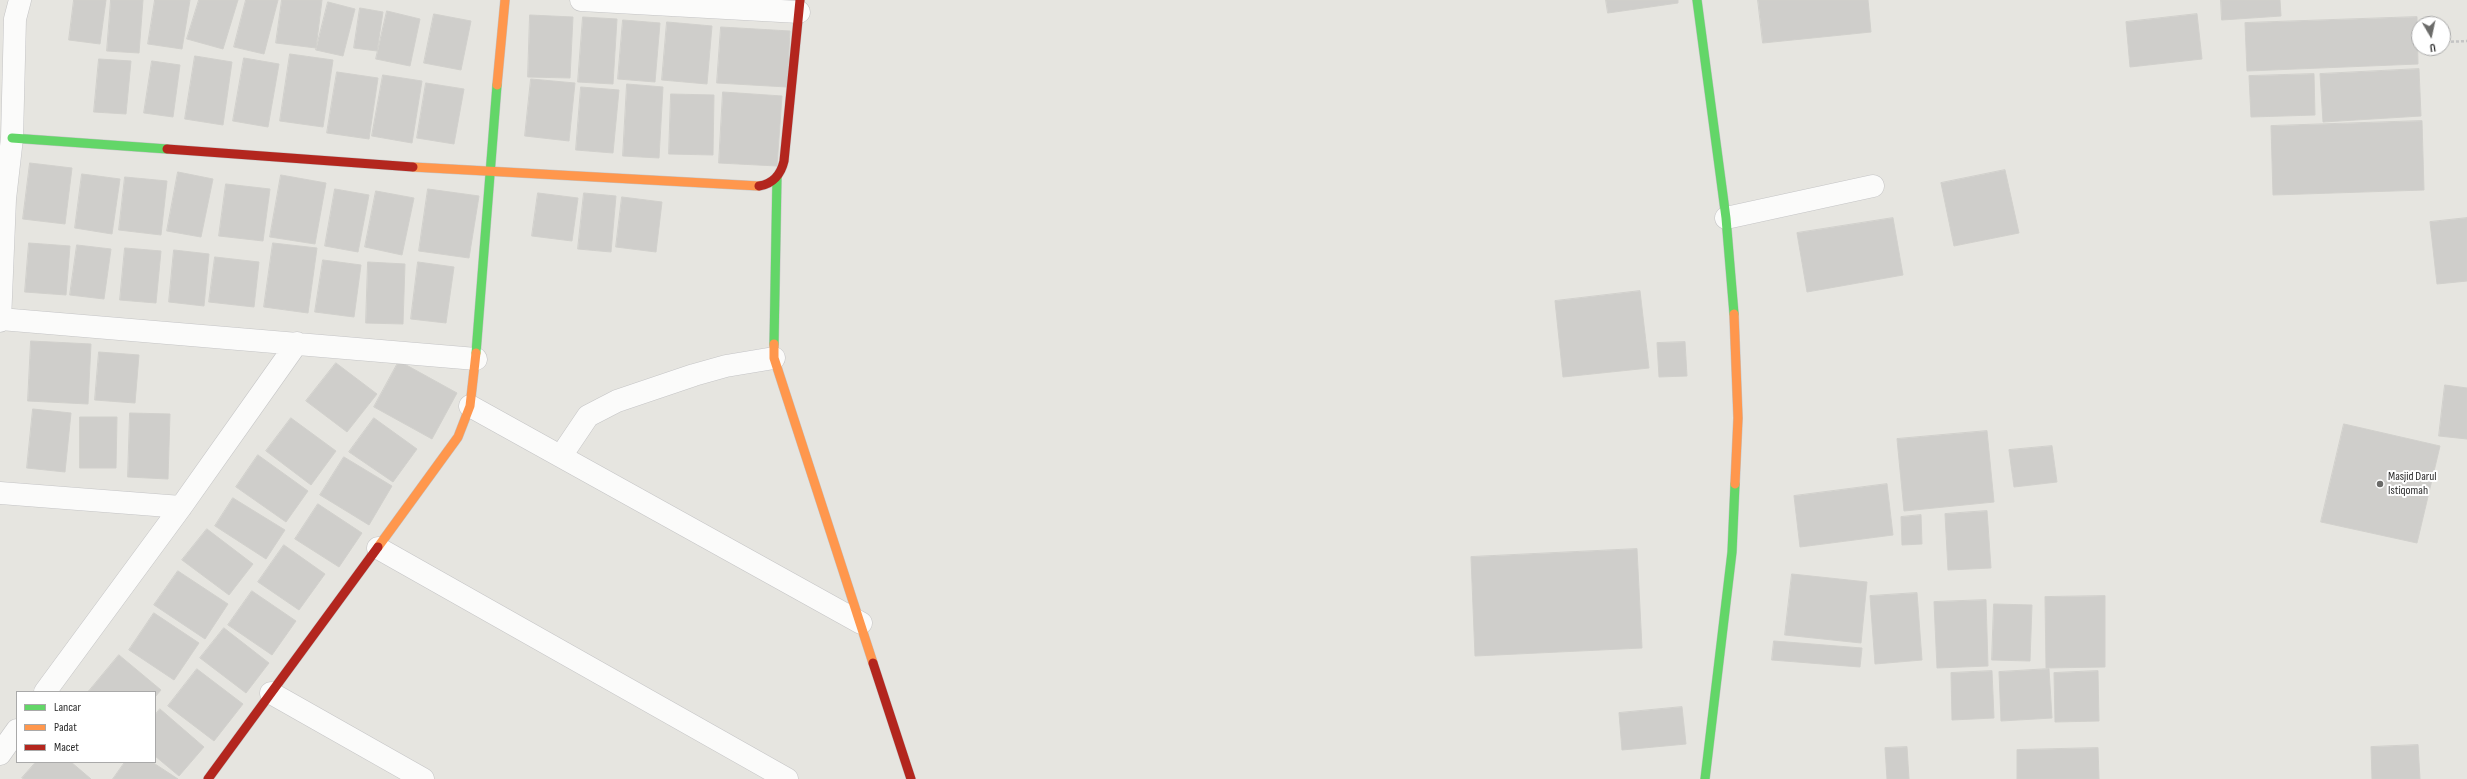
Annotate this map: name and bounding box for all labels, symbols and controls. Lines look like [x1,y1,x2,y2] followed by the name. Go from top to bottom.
[2411,16,2451,56] north arrow
[2429,40,2437,54] text: U
[2388,470,2436,498] place label: Masjid Darul Istiqomah
[2375,479,2385,489] marker: Masjid Darul Istiqomah
[16,691,156,763] legend
[54,700,81,715] text: Lancar
[54,720,77,735] text: Padat
[54,740,79,755] text: Macet

